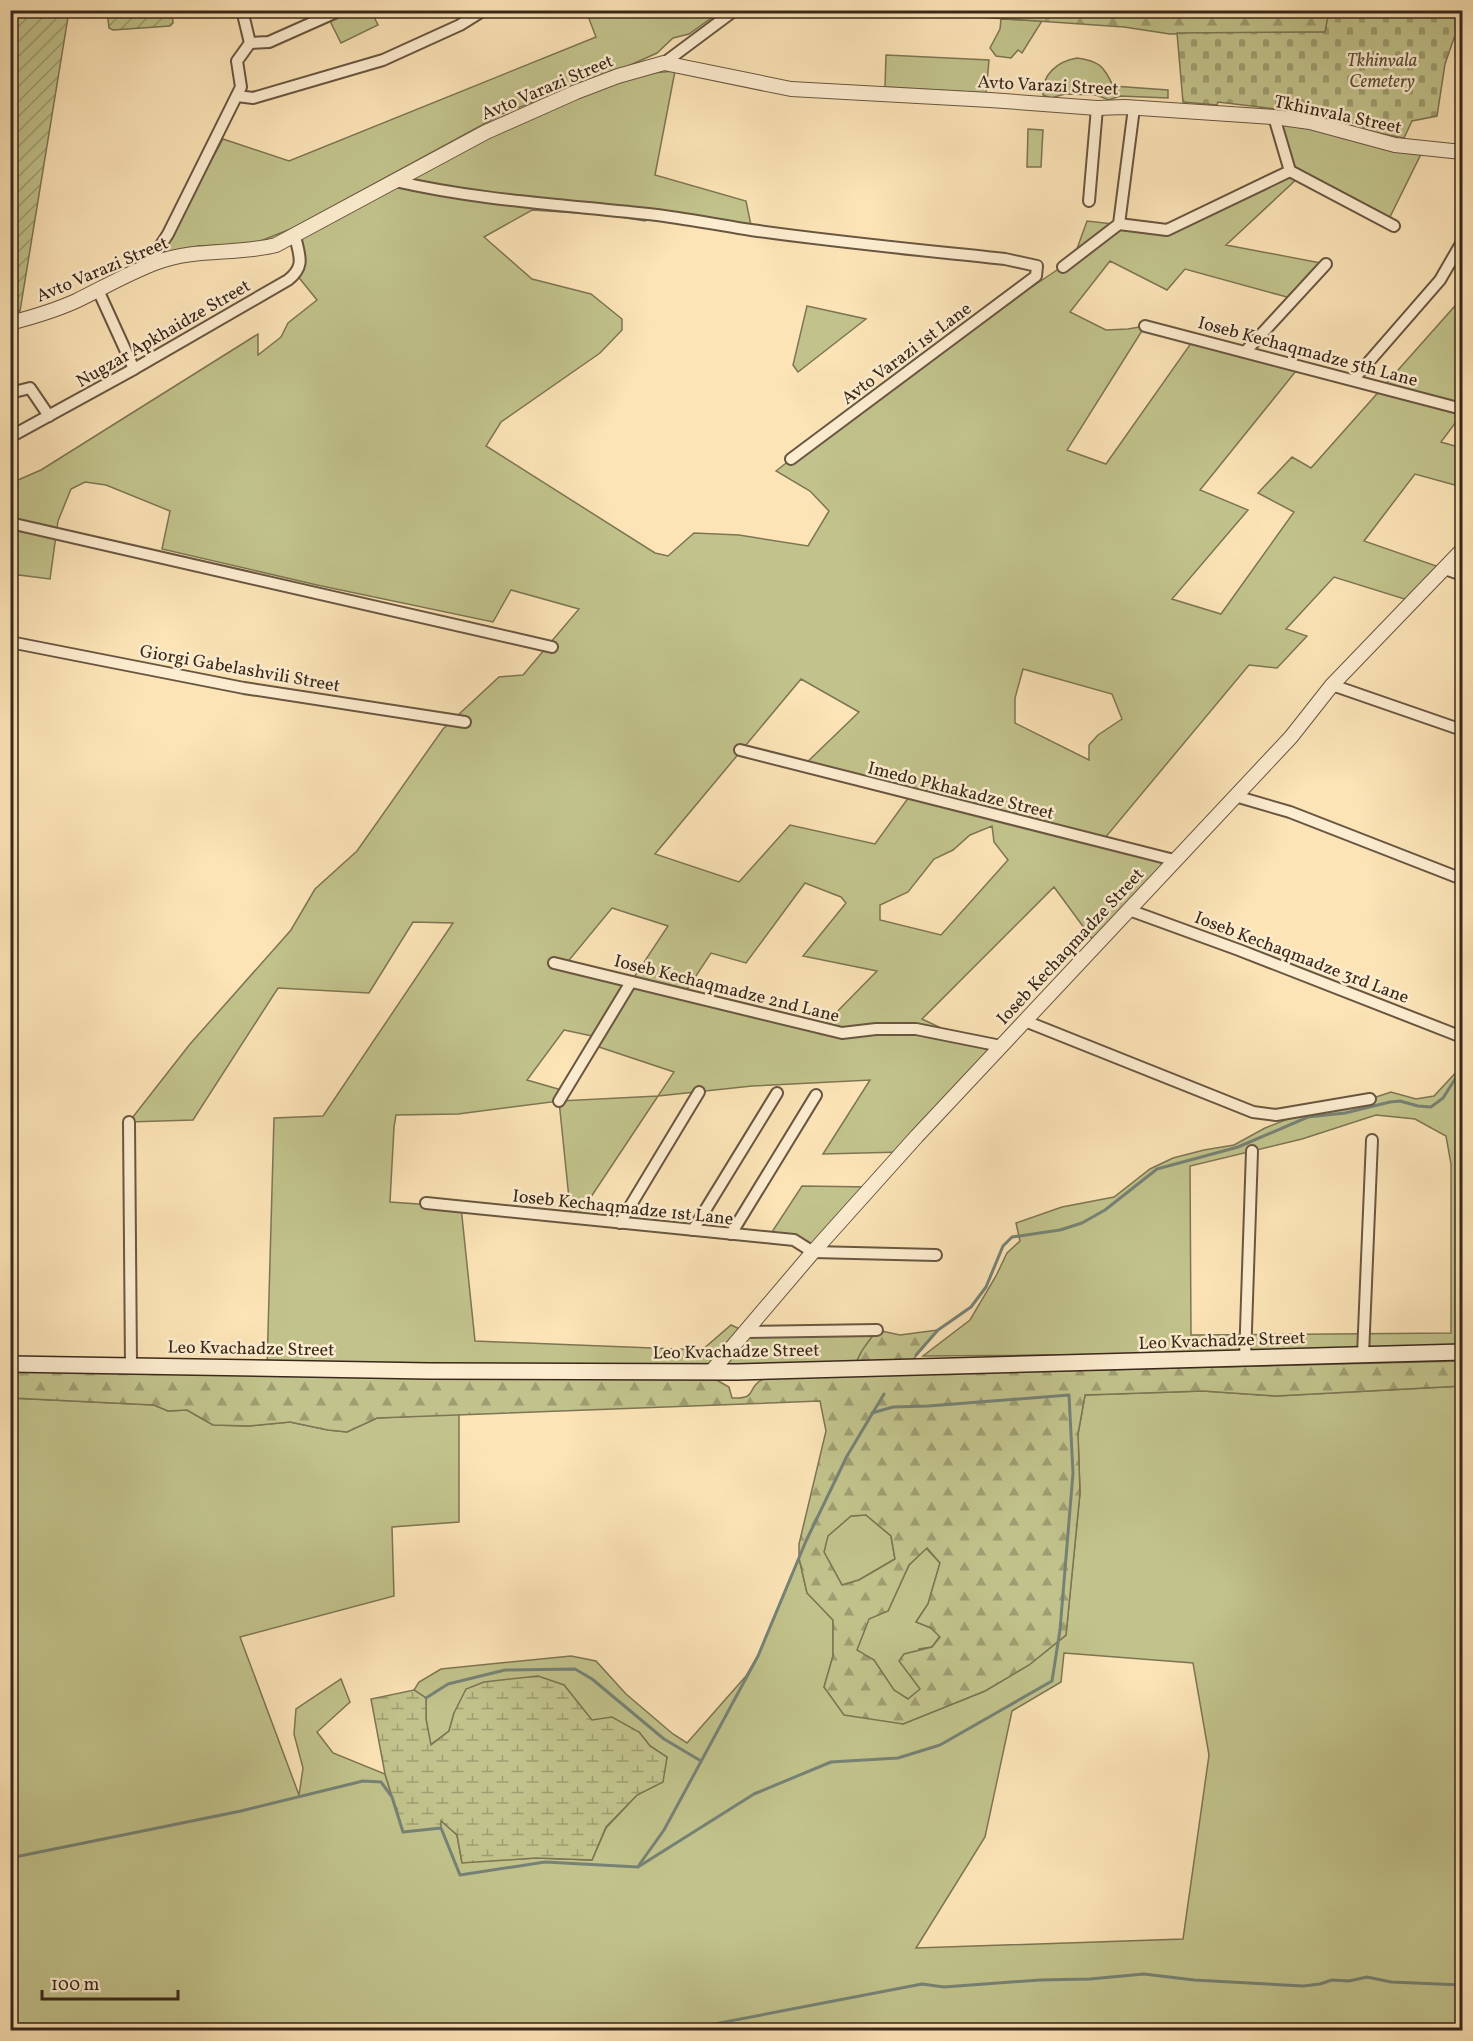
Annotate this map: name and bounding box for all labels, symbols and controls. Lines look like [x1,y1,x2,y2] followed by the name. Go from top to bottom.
[478,49,617,127] street label: Avto Varazi Street
[1347,49,1417,95] park label: Tkhinvala Cemetery
[977,70,1119,103] street label: Avto Varazi Street
[1272,90,1404,141] street label: Tkhinvala Street
[33,231,172,309] street label: Avto Varazi Street
[72,274,255,394] street label: Nugzar Apkhaidze Street
[837,297,977,411] street label: Avto Varazi 1st Lane
[1195,311,1420,394] street label: Ioseb Kechaqmadze 5th Lane
[138,640,342,699] street label: Giorgi Gabelashvili Street
[865,756,1057,827] street label: Imedo Pkhakadze Street
[992,863,1151,1031] street label: Ioseb Kechaqmadze Street
[1191,906,1412,1011] street label: Ioseb Kechaqmadze 3rd Lane
[611,949,842,1030] street label: Ioseb Kechaqmadze 2nd Lane
[511,1184,734,1233] street label: Ioseb Kechaqmadze 1st Lane
[1138,1326,1306,1357] street label: Leo Kvachadze Street
[167,1336,335,1363] street label: Leo Kvachadze Street
[652,1339,820,1366] street label: Leo Kvachadze Street
[42,1963,178,2001] scale bar
[51,1973,100,1998] text: 100 m

